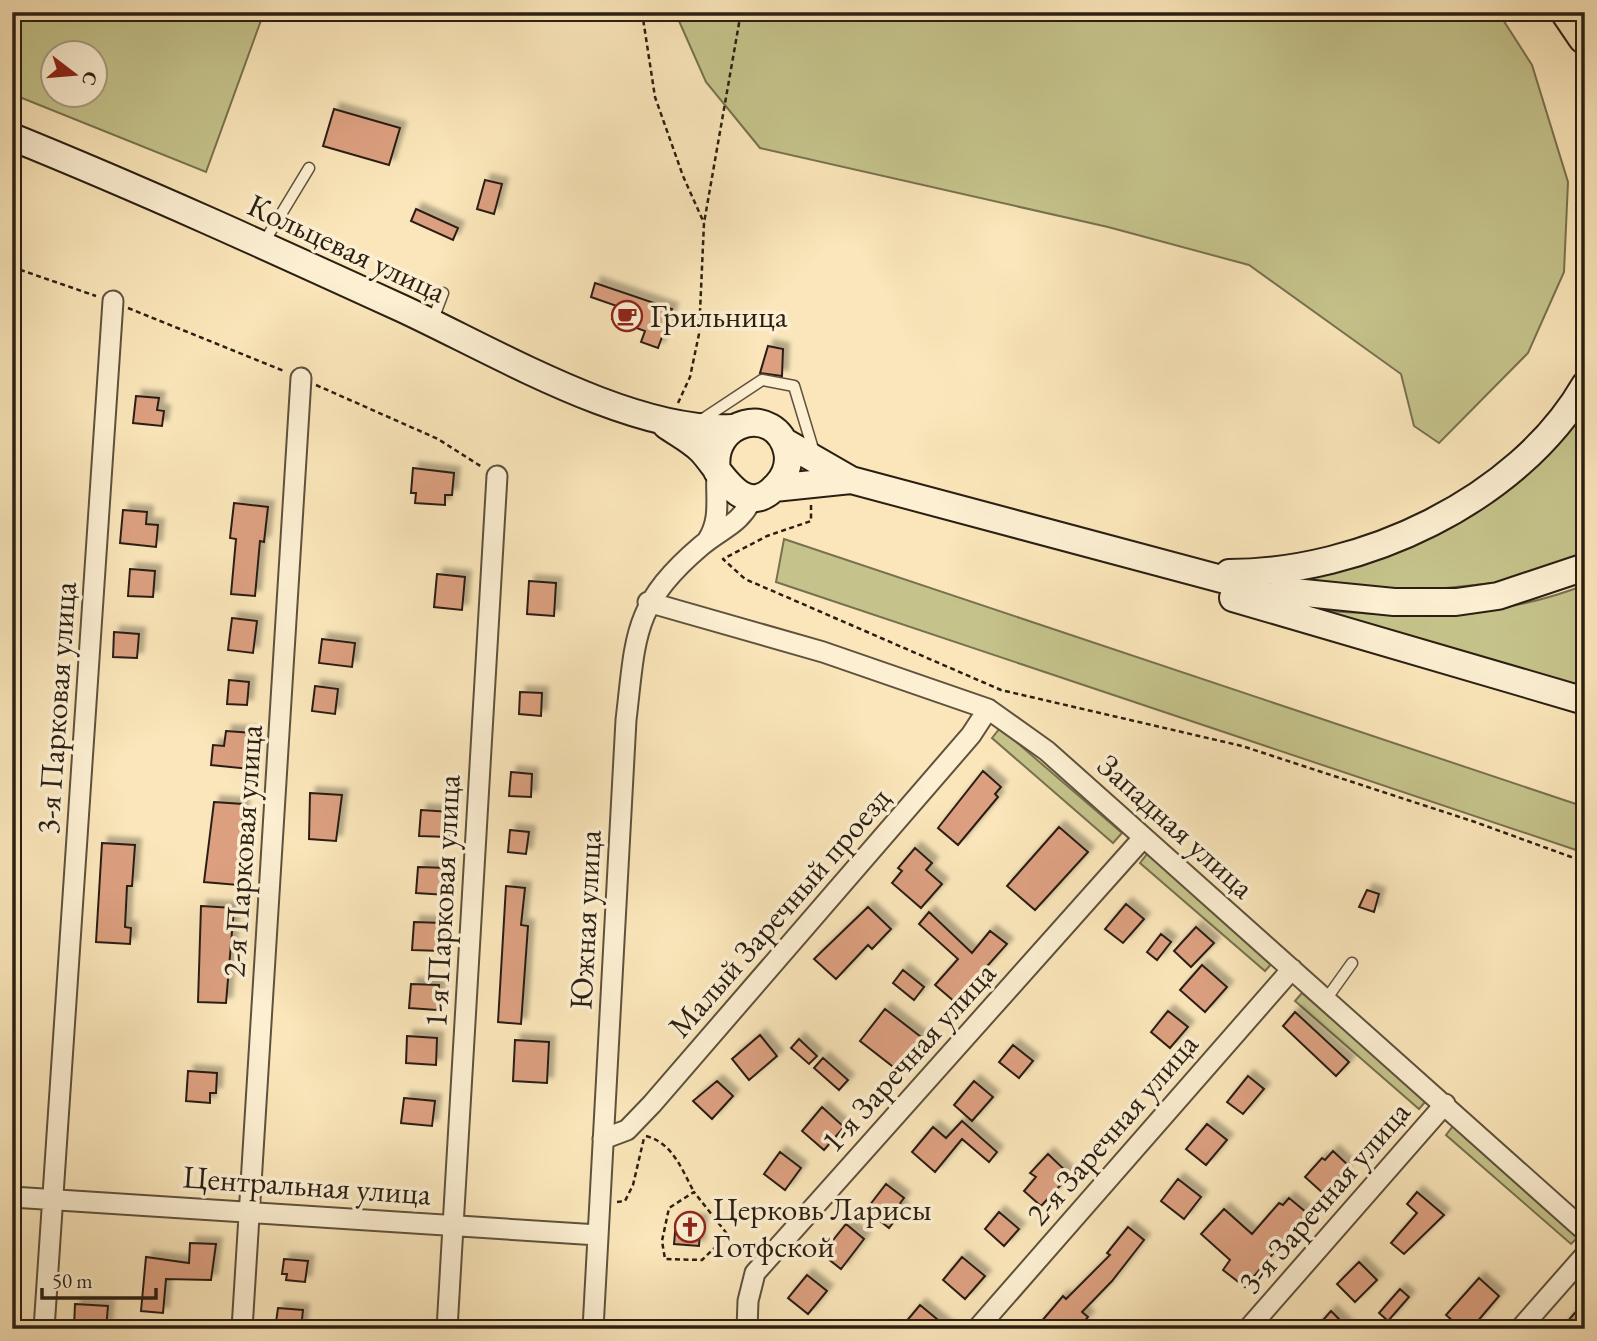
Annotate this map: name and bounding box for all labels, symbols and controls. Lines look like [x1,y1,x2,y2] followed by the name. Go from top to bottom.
[38,38,108,108] north arrow
[76,69,104,88] text: С
[241,184,453,312] street label: Кольцевая улица
[650,295,788,337] place label: Грильница
[610,299,644,333] cafe icon: Грильница
[26,580,86,836] street label: 3-я Парковая улица
[212,723,272,979] street label: 2-я Парковая улица
[1089,744,1264,908] street label: Западная улица
[414,773,470,1028] street label: 1-я Парковая улица
[659,778,900,1046] street label: Малый Заречный проезд
[559,829,611,1011] street label: Южная улица
[811,953,1005,1161] street label: 1-я Заречная улица
[1017,1024,1207,1234] street label: 2-я Заречная улица
[1229,1092,1419,1302] street label: 3-я Заречная улица
[182,1155,433,1215] street label: Центральная улица
[713,1188,931,1267] place label: Церковь Ларисы Готфской
[673,1210,707,1244] church icon: Церковь Ларисы Готфской
[42,1257,156,1301] scale bar
[52,1267,93,1294] text: 50 m

